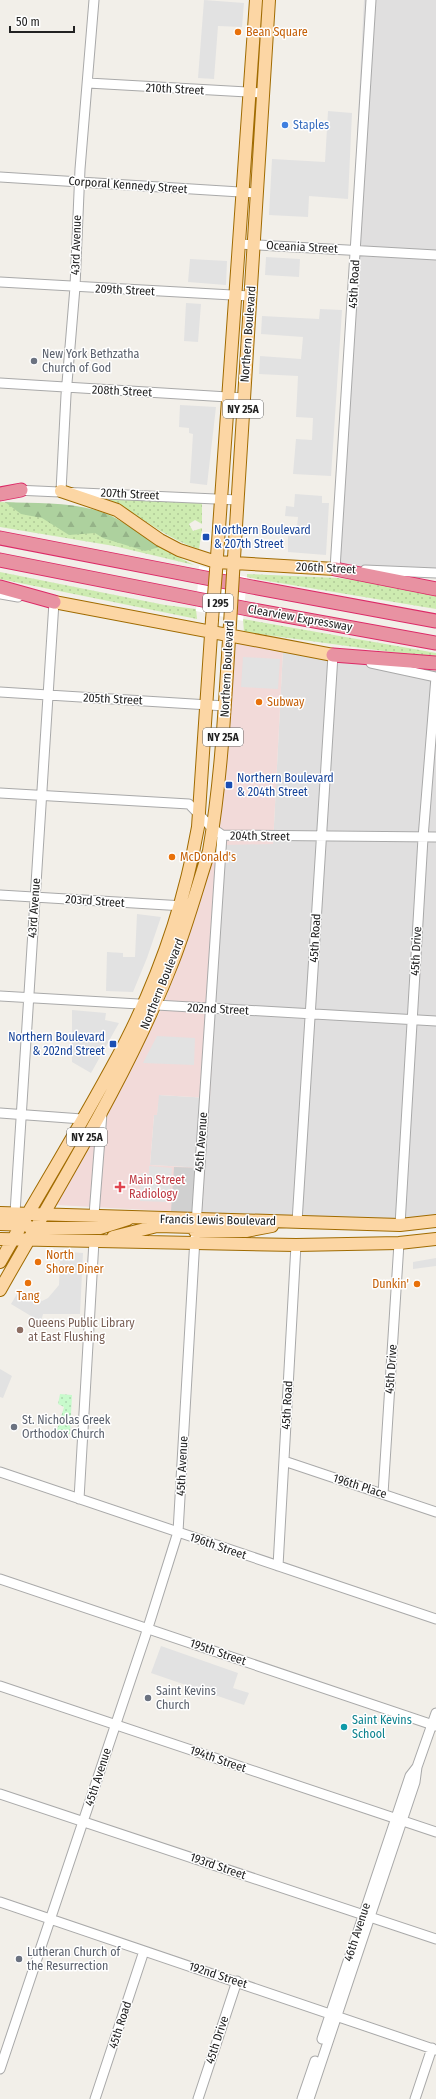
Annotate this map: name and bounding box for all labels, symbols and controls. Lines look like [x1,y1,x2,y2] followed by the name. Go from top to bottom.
[10,8,74,34] scale bar
[16,15,40,29] text: 50 m
[246,25,308,39] place label: Bean Square
[233,27,243,37] marker: Bean Square
[145,80,205,98] street label: 210th Street
[293,118,329,132] place label: Staples
[280,120,290,130] marker: Staples
[68,174,188,196] street label: Corporal Kennedy Street
[68,215,84,275] street label: 43rd Avenue
[266,238,338,256] street label: Oceania Street
[346,259,362,309] street label: 45th Road
[95,281,155,299] street label: 209th Street
[238,285,258,383] street label: Northern Boulevard
[42,347,140,375] place label: New York Bethzatha Church of God
[29,356,39,366] marker: New York Bethzatha Church of God
[92,382,152,400] street label: 208th Street
[223,400,263,418] road number: NY 25A
[100,485,160,503] street label: 207th Street
[214,523,311,551] place label: Northern Boulevard & 207th Street
[201,532,211,542] marker: Northern Boulevard & 207th Street
[296,559,356,577] street label: 206th Street
[203,594,233,612] road number: I 295
[247,602,354,634] street label: Clearview Expressway
[217,620,237,718] street label: Northern Boulevard
[83,690,143,708] street label: 205th Street
[267,695,305,709] place label: Subway
[254,697,264,707] marker: Subway
[203,728,243,746] road number: NY 25A
[237,771,334,799] place label: Northern Boulevard & 204th Street
[224,780,234,790] marker: Northern Boulevard & 204th Street
[230,828,290,844] street label: 204th Street
[180,850,236,864] place label: McDonald's
[167,852,177,862] marker: McDonald's
[25,877,43,939] street label: 43rd Avenue
[65,892,125,910] street label: 203rd Street
[307,913,323,963] street label: 45th Road
[408,926,424,976] street label: 45th Drive
[137,937,187,1031] street label: Northern Boulevard
[187,1000,249,1018] street label: 202nd Street
[8,1030,105,1058] place label: Northern Boulevard & 202nd Street
[108,1039,118,1049] marker: Northern Boulevard & 202nd Street
[192,1111,210,1173] street label: 45th Avenue
[67,1128,107,1146] road number: NY 25A
[129,1173,185,1201] place label: Main Street Radiology
[114,1181,126,1193] marker: Main Street Radiology
[160,1212,276,1228] street label: Francis Lewis Boulevard
[46,1248,104,1276] place label: North Shore Diner
[33,1257,43,1267] marker: North Shore Diner
[372,1277,409,1291] place label: Dunkin'
[23,1278,33,1288] marker: Tang
[412,1279,422,1289] marker: Dunkin'
[17,1289,40,1303] place label: Tang
[28,1316,135,1344] place label: Queens Public Library at East Flushing
[15,1325,25,1335] marker: Queens Public Library at East Flushing
[382,1344,400,1394] street label: 45th Drive
[279,1380,295,1430] street label: 45th Road
[22,1413,111,1441] place label: St. Nicholas Greek Orthodox Church
[9,1422,19,1432] marker: St. Nicholas Greek Orthodox Church
[173,1435,191,1496] street label: 45th Avenue
[331,1471,389,1501] street label: 196th Place
[188,1530,248,1562] street label: 196th Street
[188,1636,248,1668] street label: 195th Street
[156,1684,216,1712] place label: Saint Kevins Church
[143,1693,153,1703] marker: Saint Kevins Church
[352,1713,412,1741] place label: Saint Kevins School
[339,1722,349,1732] marker: Saint Kevins School
[188,1743,248,1775] street label: 194th Street
[82,1746,114,1808] street label: 45th Avenue
[188,1850,248,1882] street label: 193rd Street
[341,1901,373,1963] street label: 46th Avenue
[27,1945,121,1973] place label: Lutheran Church of the Resurrection
[14,1954,24,1964] marker: Lutheran Church of the Resurrection
[187,1959,249,1991] street label: 192nd Street
[106,2000,134,2050] street label: 45th Road
[203,2014,231,2066] street label: 45th Drive

